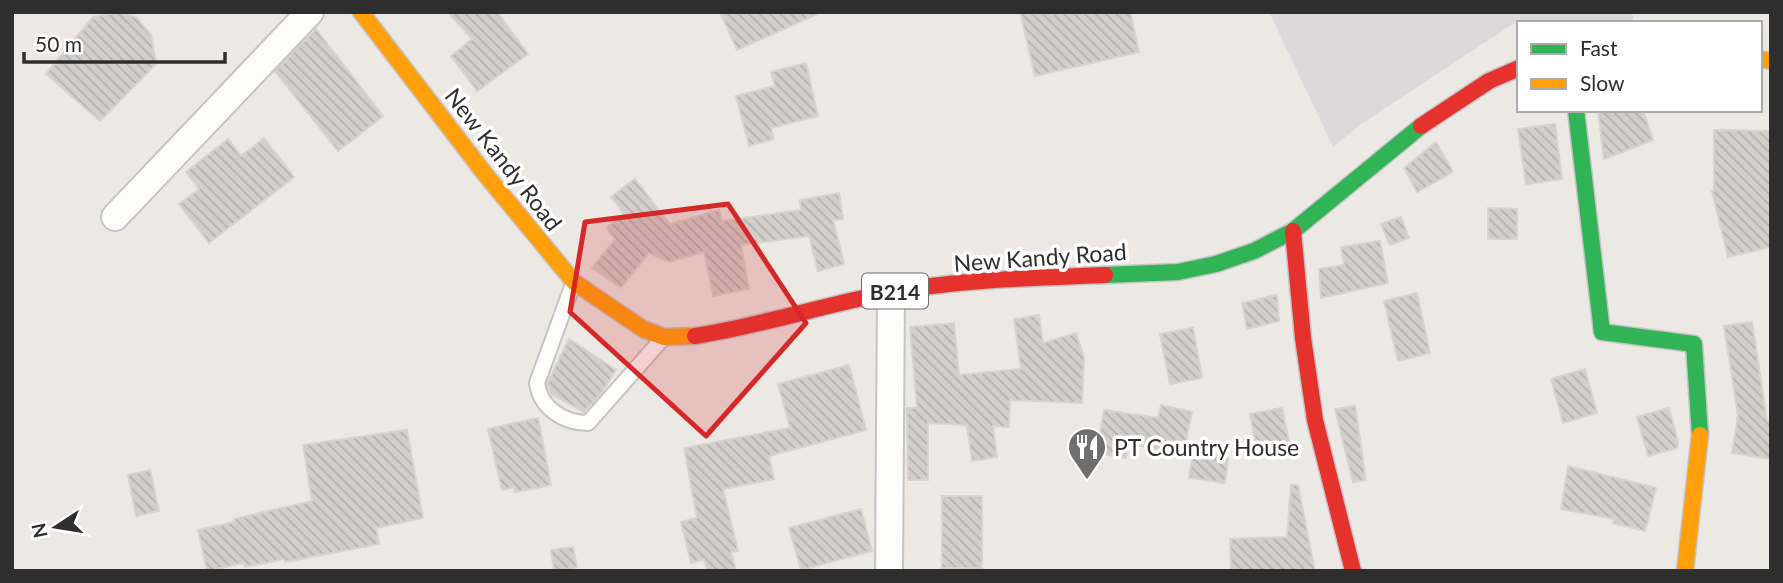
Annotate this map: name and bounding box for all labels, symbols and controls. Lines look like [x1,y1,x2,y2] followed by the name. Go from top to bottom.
[24,21,226,65] scale bar
[1517,21,1762,112] legend
[35,31,82,56] text: 50 m
[1580,35,1618,60] text: Fast
[1580,70,1625,95] text: Slow
[440,82,568,236] street label: New Kandy Road
[953,237,1127,277] street label: New Kandy Road
[862,274,928,308] road number: B214
[1066,426,1108,481] restaurant icon: PT Country House
[1114,433,1299,461] place label: PT Country House
[21,492,91,562] north arrow
[26,521,52,540] text: N

